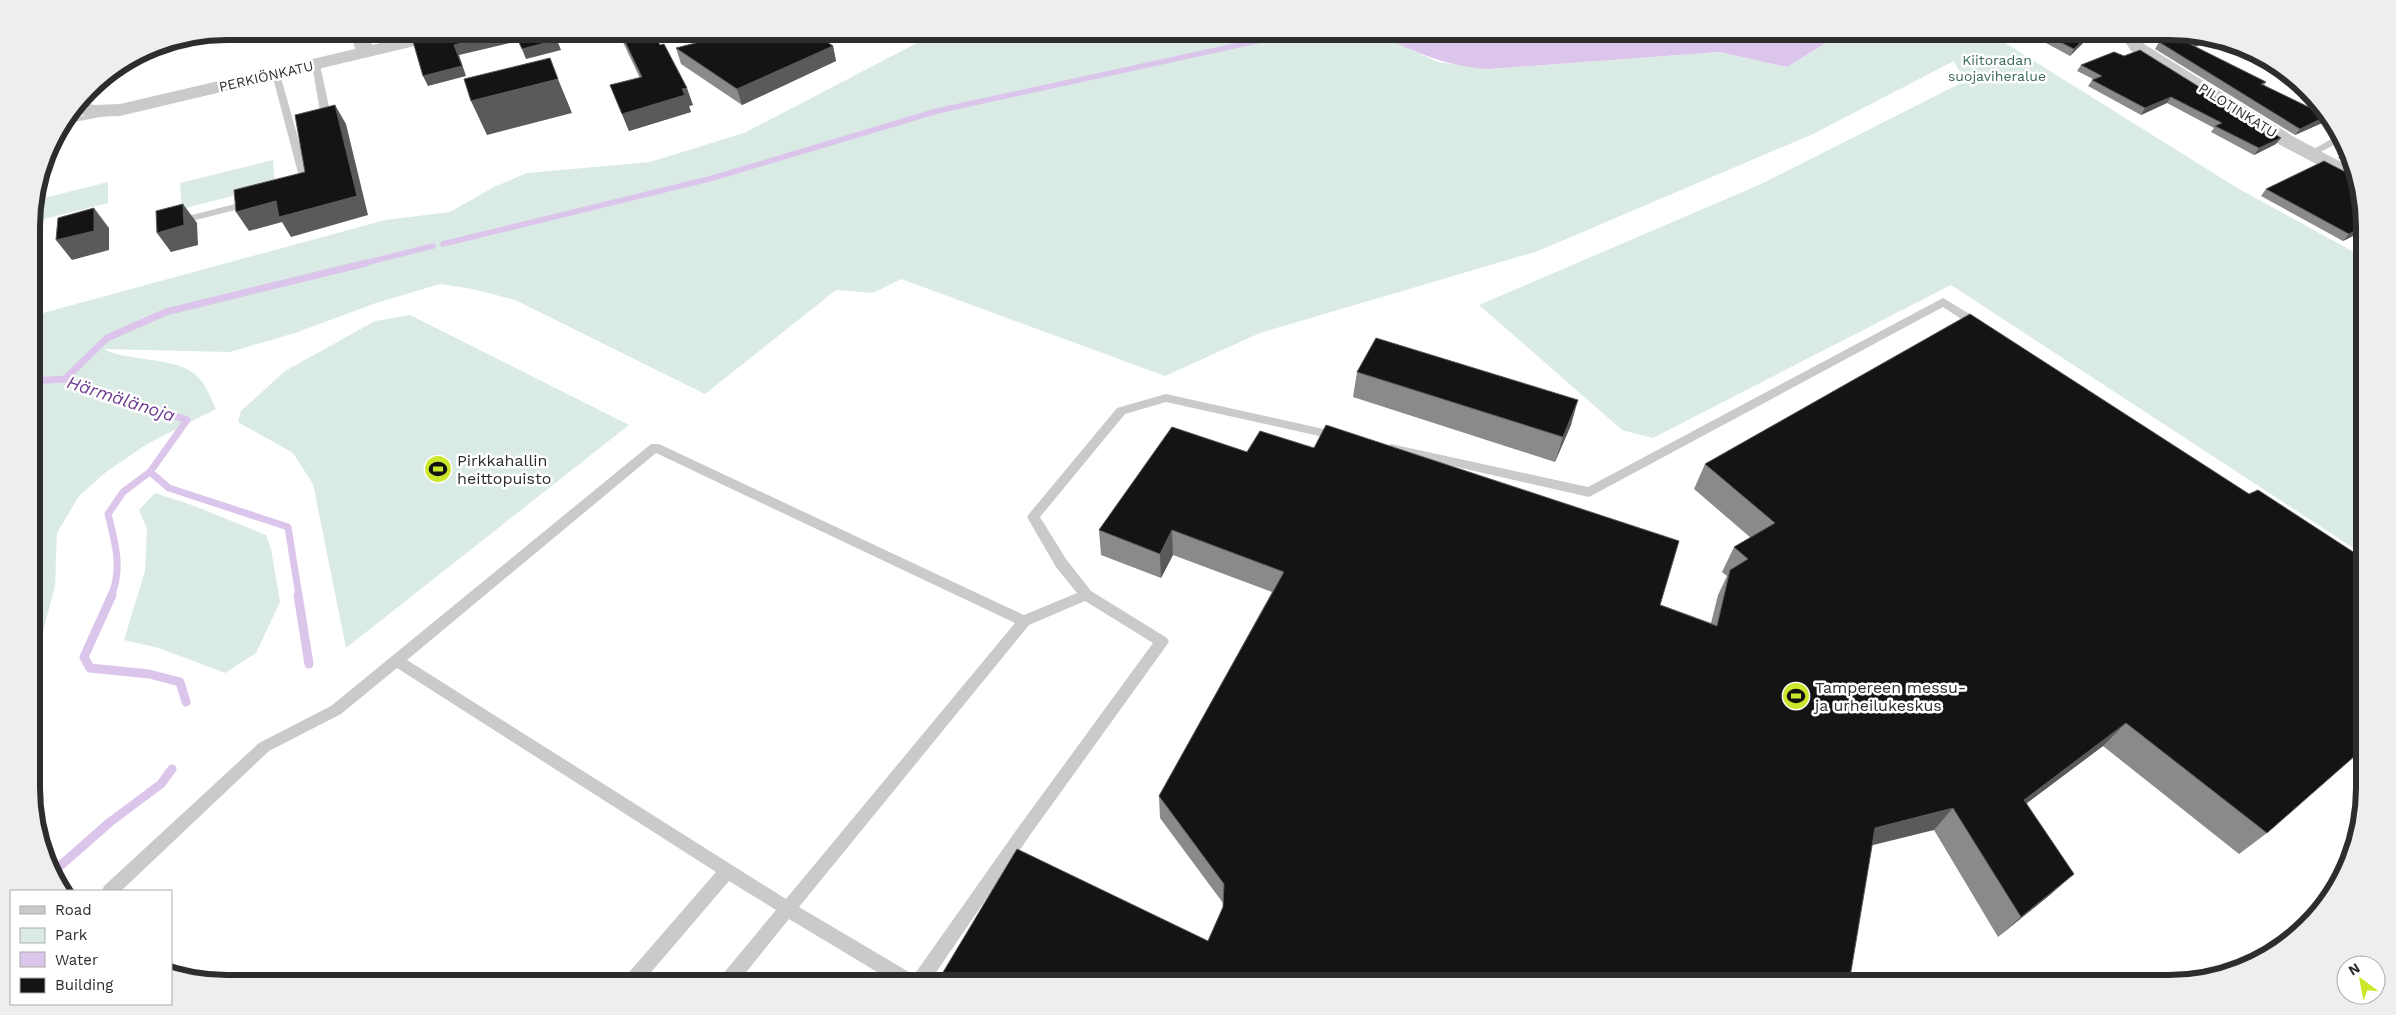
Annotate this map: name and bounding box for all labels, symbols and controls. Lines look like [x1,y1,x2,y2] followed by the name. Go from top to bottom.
[1948,52,2046,84] park label: Kiitoradan suojaviheralue
[217,57,315,95] street label: PERKIÖNKATU
[2196,80,2280,140] street label: PILOTINKATU
[65,371,178,426] water label: Härmälänoja
[457,451,551,488] place label: Pirkkahallin heittopuisto
[423,454,453,484] sports icon: Pirkkahallin heittopuisto
[1813,678,1966,715] place label: Tampereen messu- ja urheilukeskus
[1781,681,1811,711] sports icon: Tampereen messu- ja urheilukeskus
[10,890,172,1005] legend
[55,901,92,919] text: Road
[55,926,88,944] text: Park
[55,951,98,969] text: Water
[2336,955,2386,1005] north arrow
[2345,959,2363,979] text: N
[55,976,113,994] text: Building

